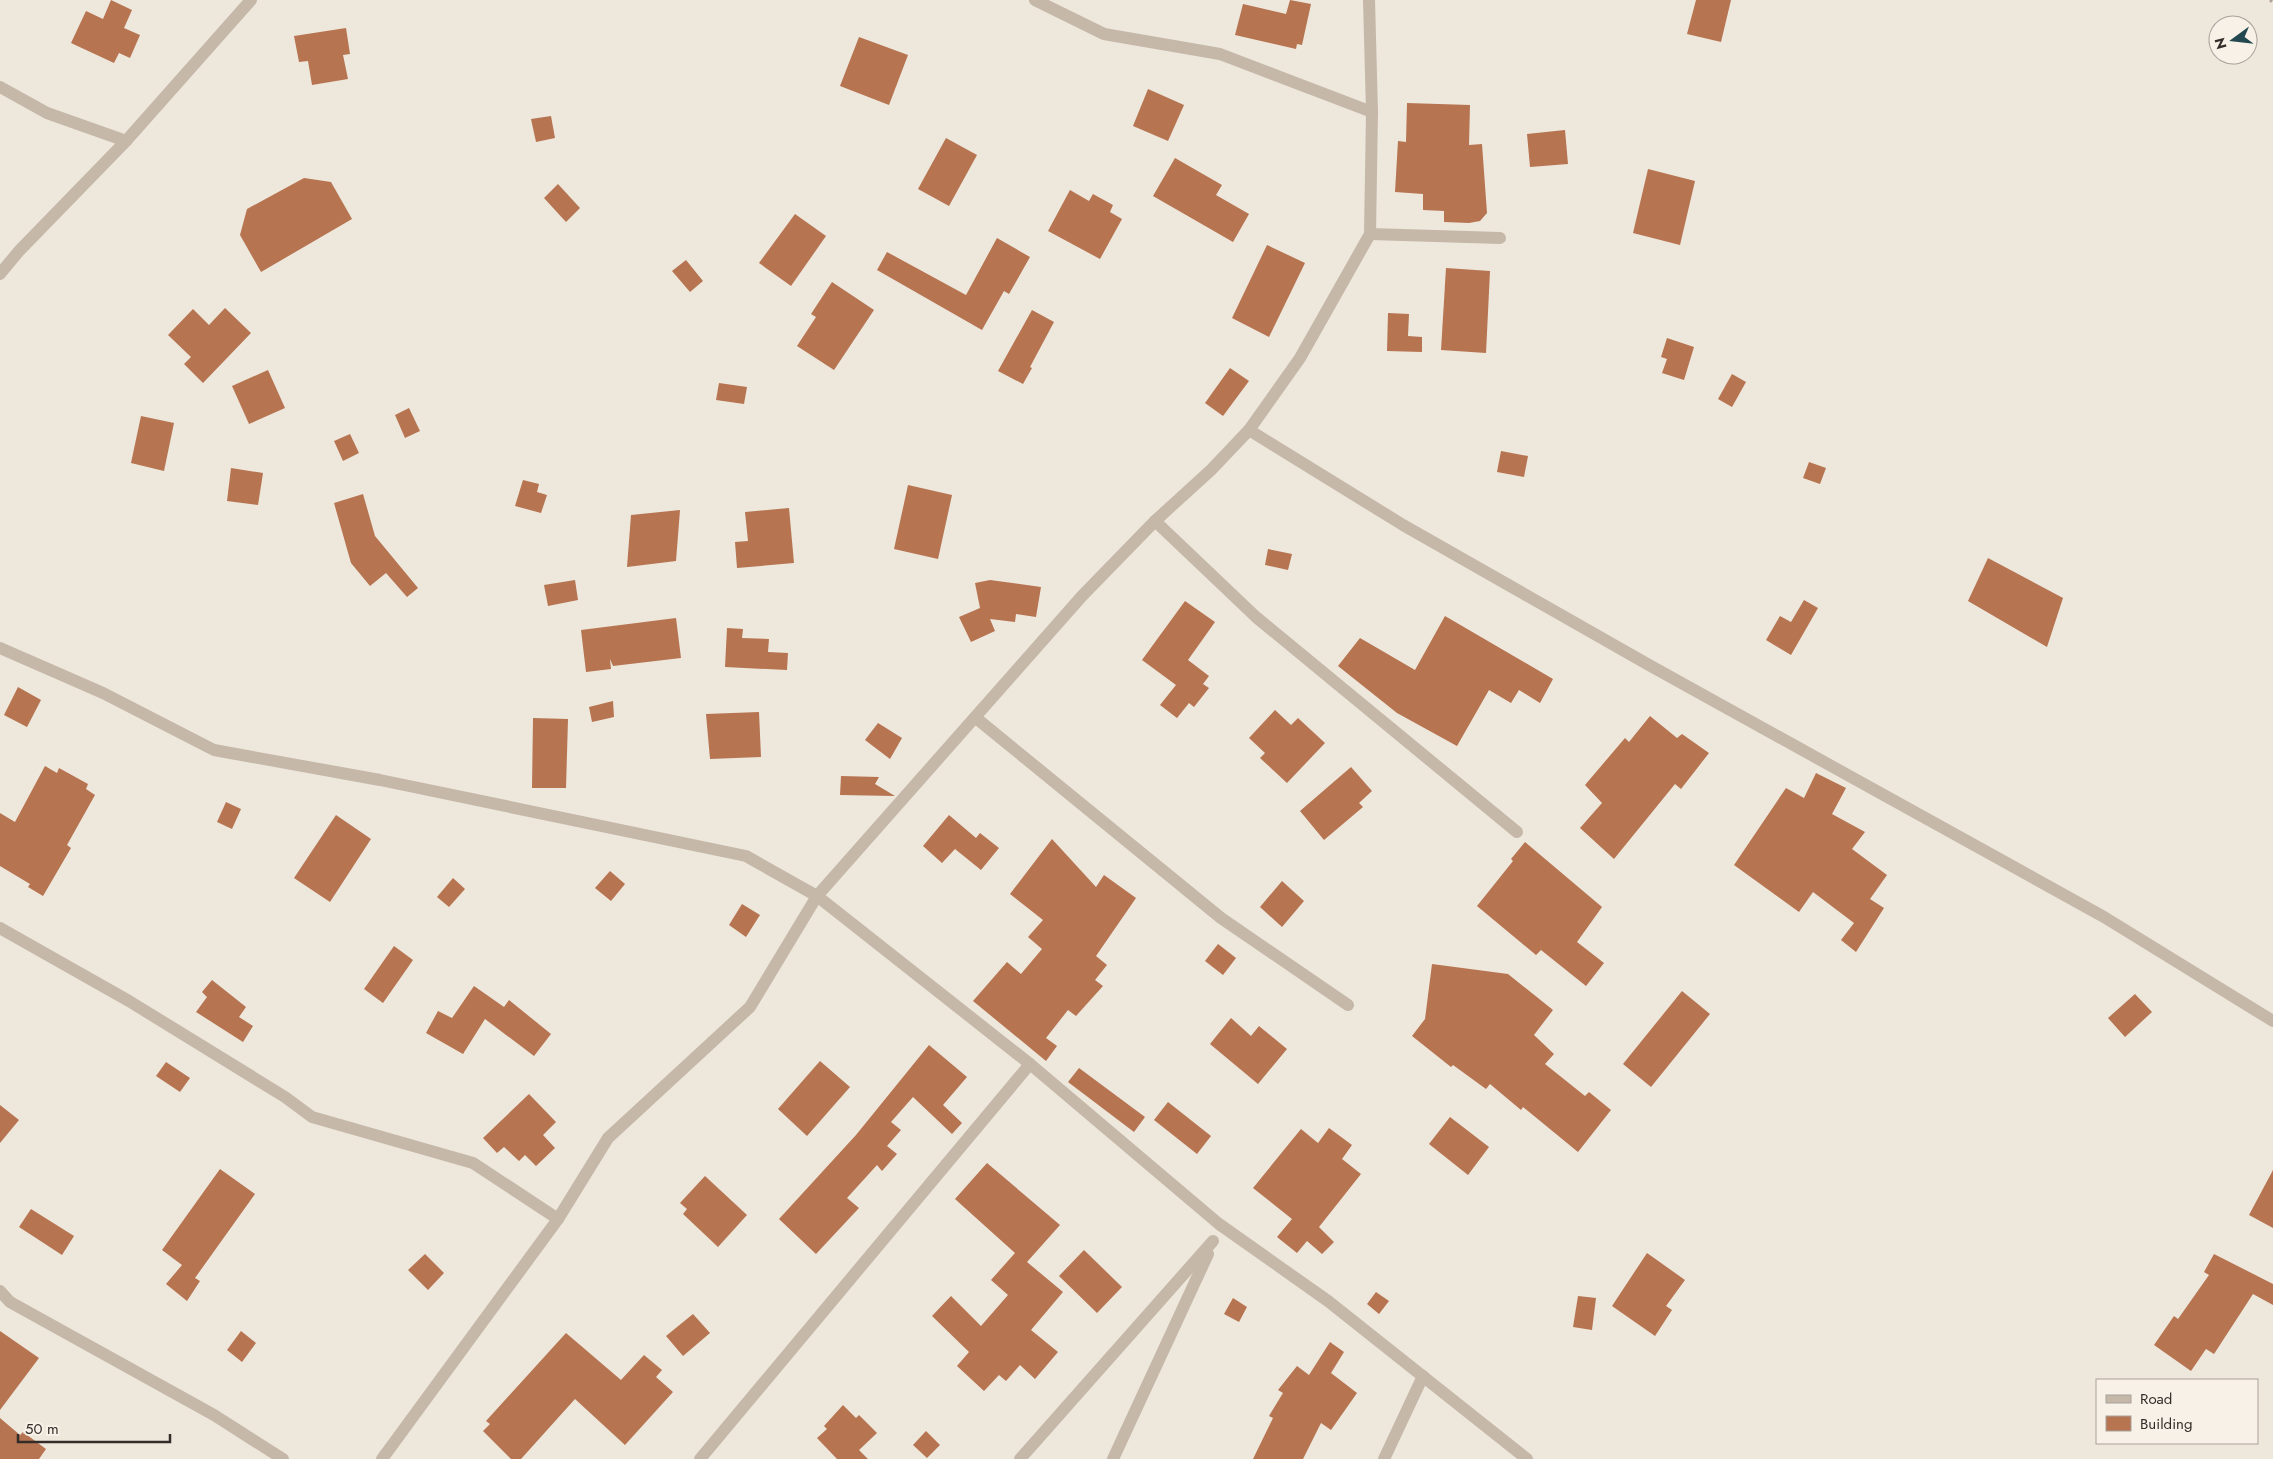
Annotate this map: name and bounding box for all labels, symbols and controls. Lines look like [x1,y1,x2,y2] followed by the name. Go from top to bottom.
[2208,15,2258,65] north arrow
[2209,35,2232,51] text: N
[2096,1379,2258,1444] legend
[2140,1388,2172,1410] text: Road
[18,1412,170,1444] scale bar
[2140,1413,2192,1435] text: Building
[25,1418,59,1440] text: 50 m

